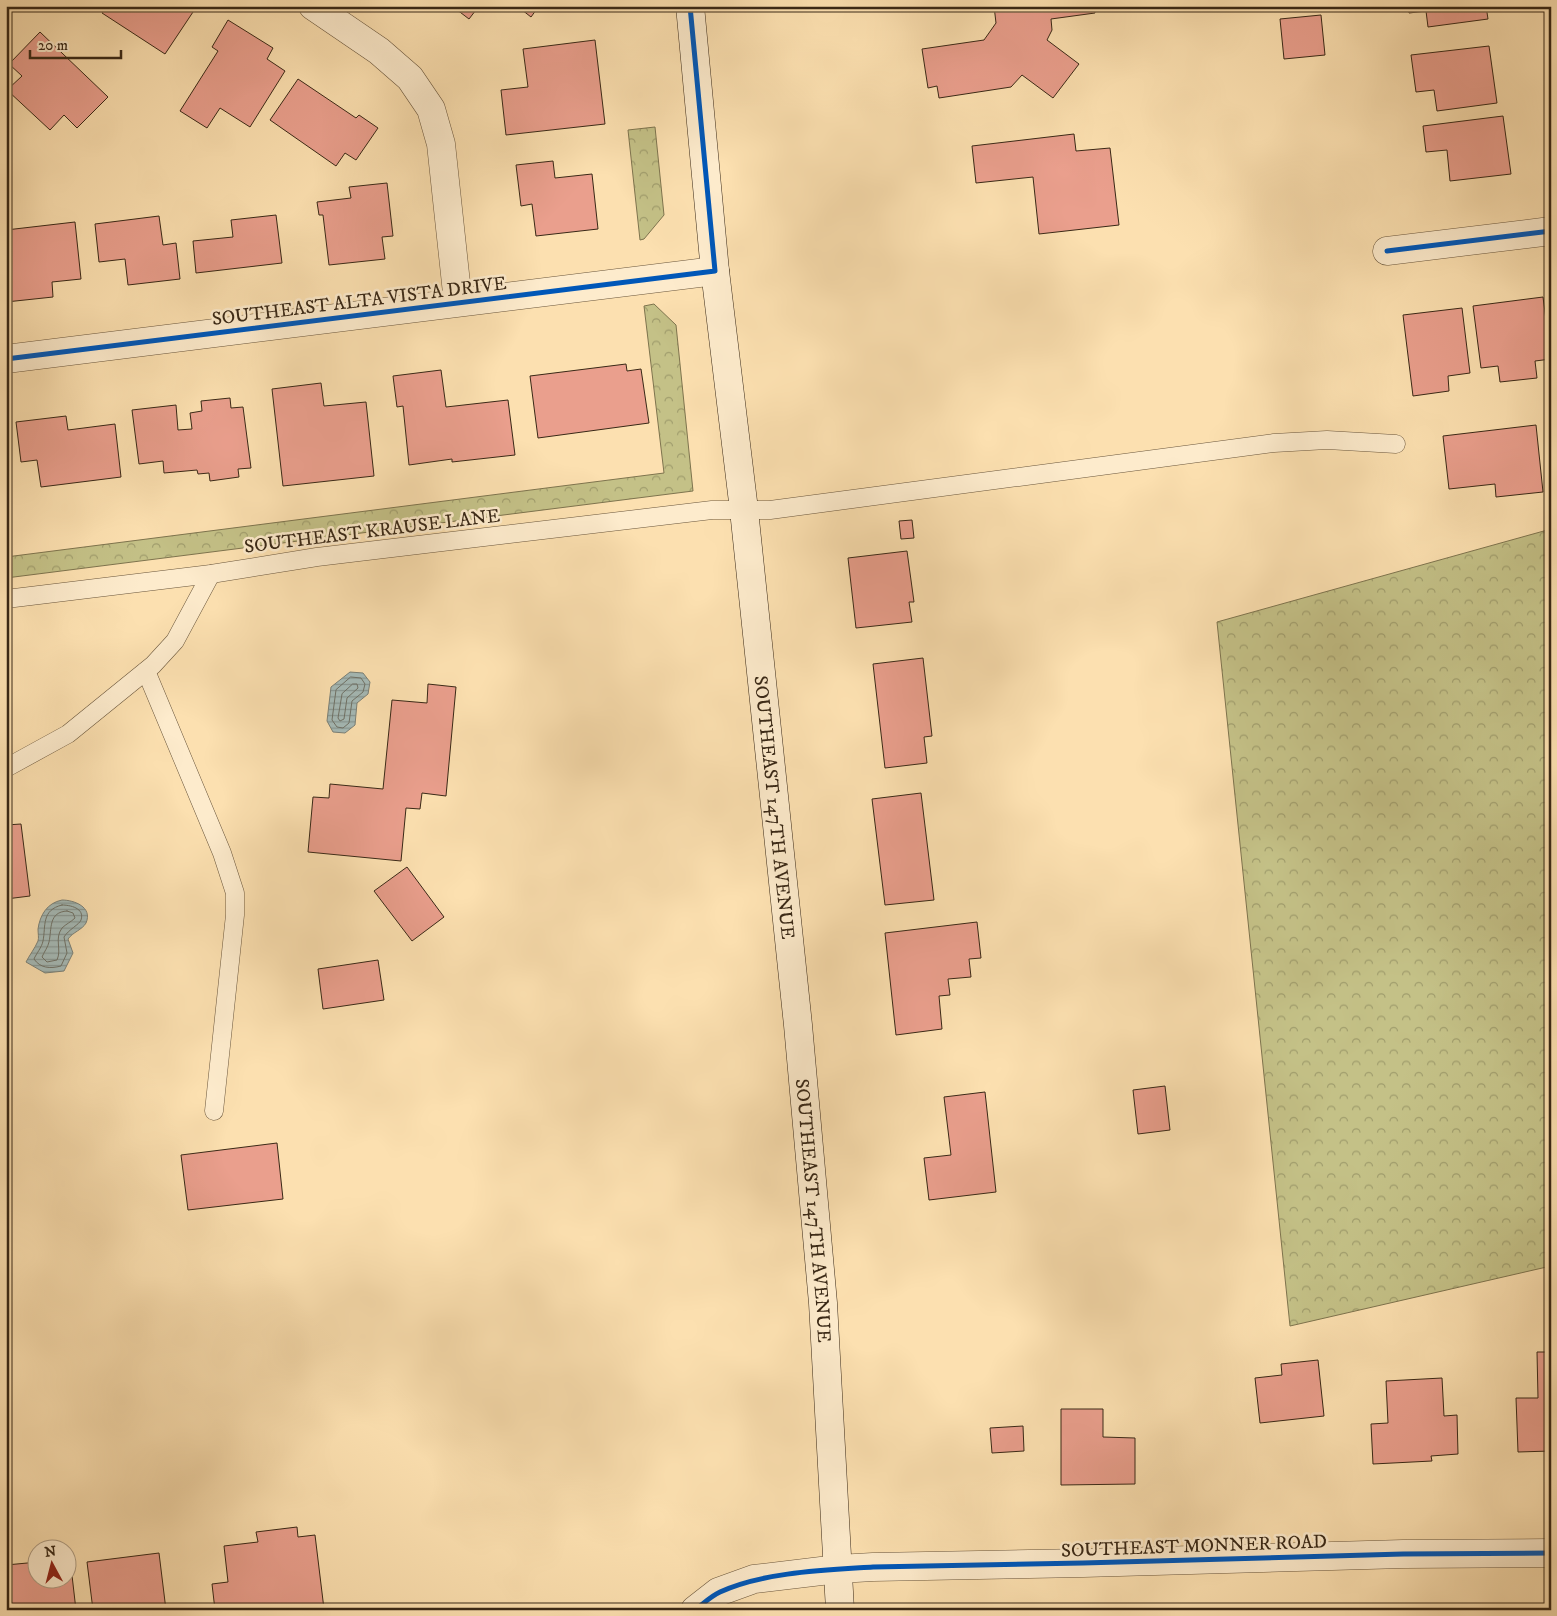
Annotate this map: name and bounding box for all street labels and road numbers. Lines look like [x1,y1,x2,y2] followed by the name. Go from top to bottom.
[211,272,508,331] street label: SOUTHEAST ALTA VISTA DRIVE
[243,504,501,559] street label: SOUTHEAST KRAUSE LANE
[748,675,799,941] street label: SOUTHEAST 147TH AVENUE
[790,1078,835,1343] street label: SOUTHEAST 147TH AVENUE
[1061,1530,1327,1563] street label: SOUTHEAST MONNER ROAD

